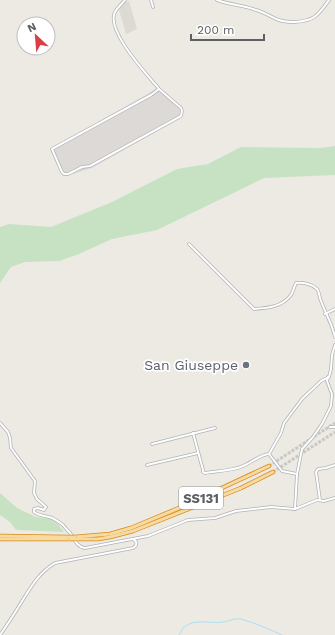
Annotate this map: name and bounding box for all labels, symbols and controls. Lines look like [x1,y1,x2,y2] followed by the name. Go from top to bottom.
[16,16,56,56] north arrow
[191,16,264,42] scale bar
[25,20,38,35] text: N
[197,23,234,37] text: 200 m
[144,357,238,373] place label: San Giuseppe
[241,360,251,370] marker: San Giuseppe
[179,487,223,509] road number: SS131

